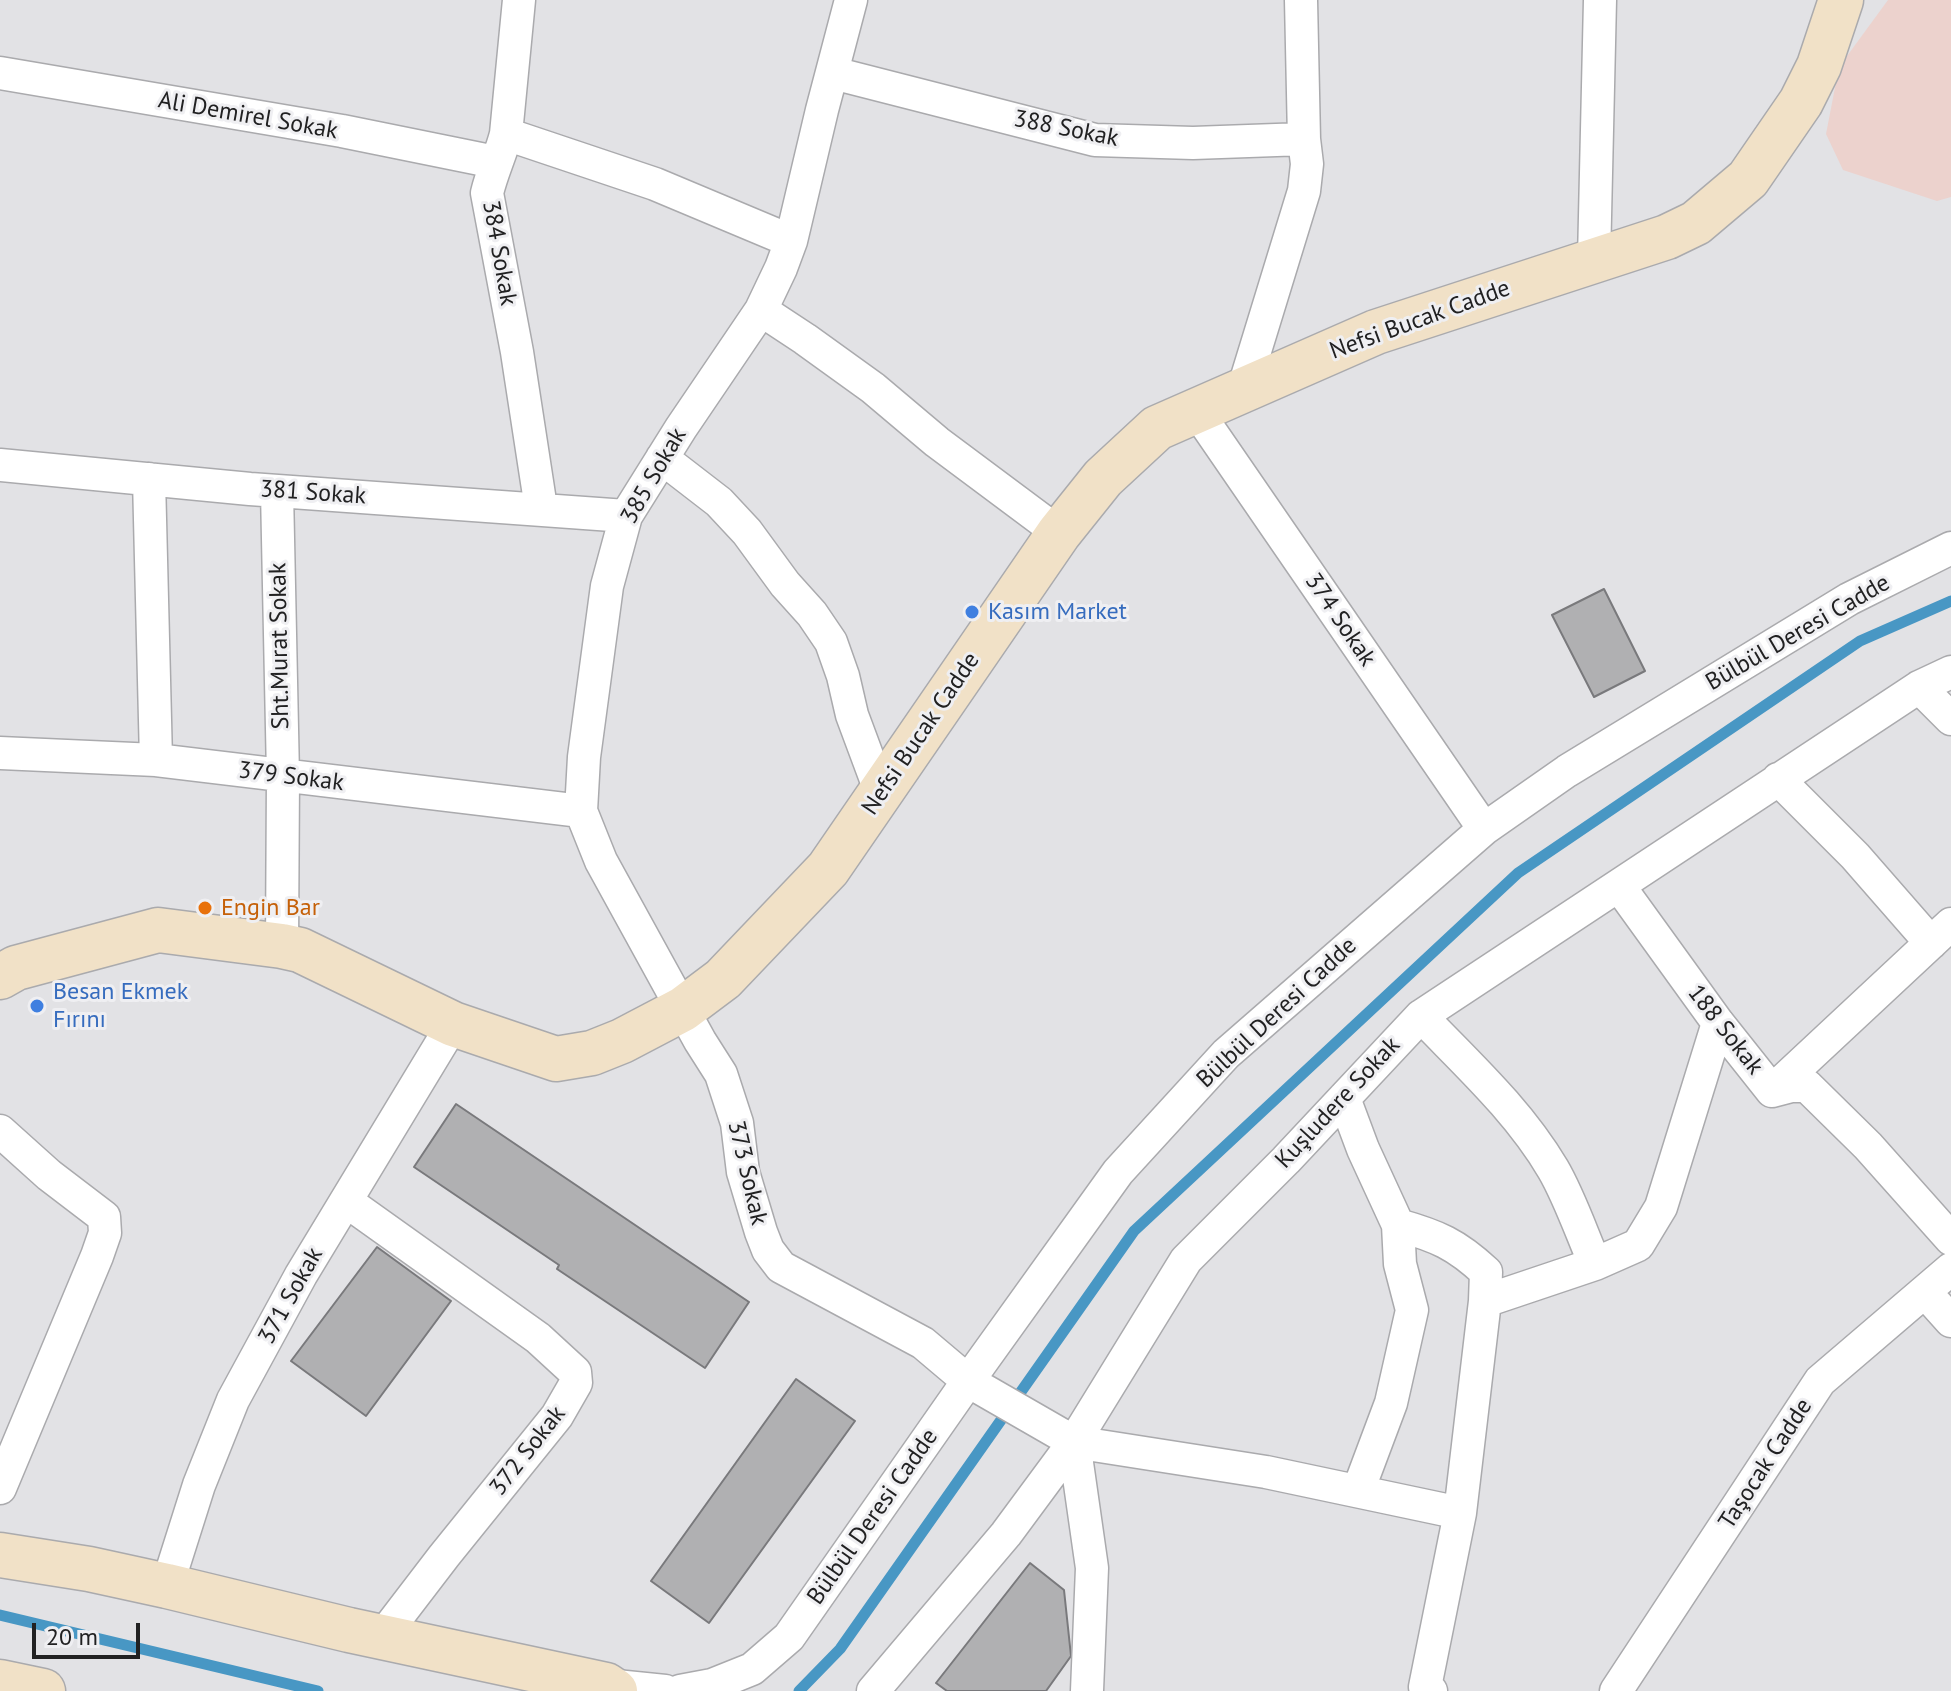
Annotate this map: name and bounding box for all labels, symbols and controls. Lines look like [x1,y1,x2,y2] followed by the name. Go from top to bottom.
[156,86,340,146] street label: Ali Demirel Sokak
[1011,105,1121,153] street label: 388 Sokak
[476,198,522,308] street label: 384 Sokak
[1326,274,1514,366] street label: Nefsi Bucak Cadde
[615,423,693,529] street label: 385 Sokak
[259,475,367,511] street label: 381 Sokak
[264,562,296,730] street label: Sht.Murat Sokak
[1298,568,1382,672] street label: 374 Sokak
[1701,569,1895,697] street label: Bülbül Deresi Cadde
[988,598,1127,626] place label: Kasım Market
[963,603,981,621] marker: Kasım Market
[856,647,986,821] street label: Nefsi Bucak Cadde
[237,756,345,798] street label: 379 Sokak
[221,894,320,922] place label: Engin Bar
[196,899,214,917] marker: Engin Bar
[1191,932,1363,1094] street label: Bülbül Deresi Cadde
[53,978,188,1034] place label: Besan Ekmek Fırını
[1681,979,1769,1081] street label: 188 Sokak
[28,997,46,1015] marker: Besan Ekmek Fırını
[1270,1031,1406,1175] street label: Kuşludere Sokak
[721,1118,773,1228] street label: 373 Sokak
[253,1243,329,1349] street label: 371 Sokak
[1713,1393,1819,1535] street label: Taşocak Cadde
[484,1400,572,1502] street label: 372 Sokak
[802,1424,944,1610] street label: Bülbül Deresi Cadde
[36,1607,144,1657] scale bar
[46,1621,98,1652] text: 20 m

